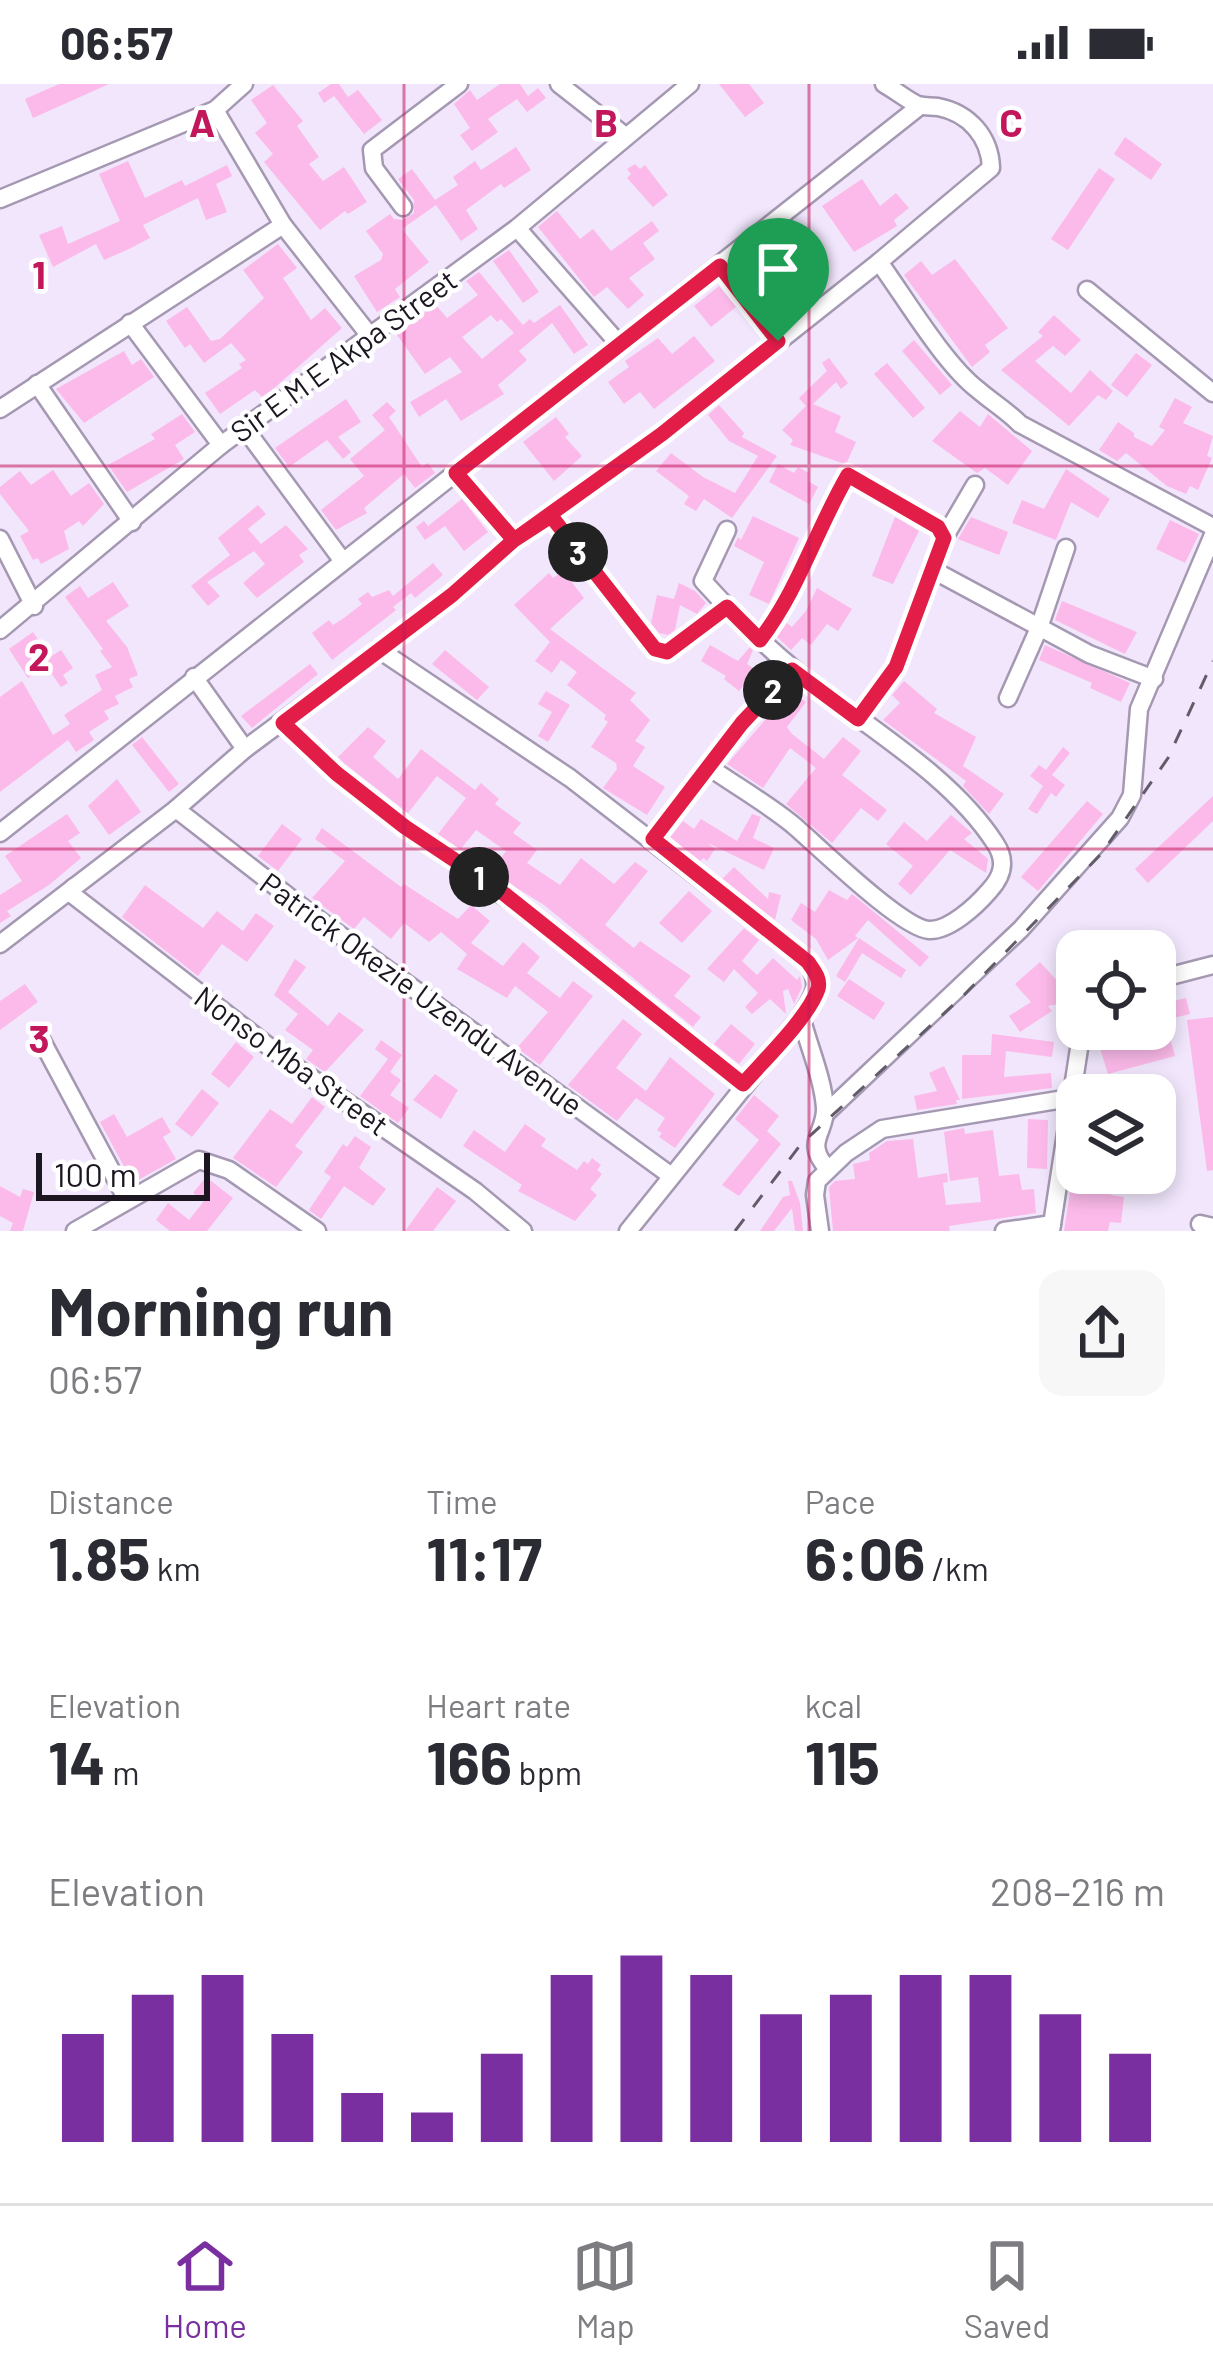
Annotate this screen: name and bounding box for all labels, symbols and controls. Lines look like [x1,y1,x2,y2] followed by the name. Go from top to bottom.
[60,15,173,69] text: 06:57
[189,98,215,145] text: A
[594,98,618,145] text: B
[999,98,1023,145] text: C
[727,218,829,341] pin
[745,236,811,302] icon: arrive
[32,250,46,297] text: 1
[223,261,463,449] street label: Sir E M E Akpa Street
[548,522,608,582] pin: 3
[569,532,587,572] text: 3
[28,632,50,679] text: 2
[743,660,803,720] pin: 2
[764,670,782,710] text: 2
[449,847,509,907] pin: 1
[473,857,485,897] text: 1
[254,864,590,1122] street label: Patrick Okezie Uzendu Avenue
[1056,930,1176,1194] map controls
[1056,930,1176,1050] button: locate
[188,978,396,1142] street label: Nonso Mba Street
[28,1014,50,1061] text: 3
[1056,1074,1176,1194] button: layers
[36,1147,210,1200] scale bar
[54,1154,137,1194] text: 100 m
[48,1270,394,1349] text: Morning run
[1039,1270,1165,1396] button: share
[48,1355,142,1402] text: 06:57
[48,1481,174,1521] text: Distance
[426,1481,498,1521] text: Time
[805,1481,876,1521] text: Pace
[48,1521,150,1593] text: 1.85
[426,1521,542,1593] text: 11:17
[805,1521,925,1593] text: 6:06
[150,1548,201,1588] text: km
[925,1548,989,1588] text: /km
[48,1685,181,1725] text: Elevation
[426,1685,571,1725] text: Heart rate
[805,1685,862,1725] text: kcal
[48,1725,106,1797] text: 14
[426,1725,512,1797] text: 166
[805,1725,880,1797] text: 115
[106,1752,139,1792] text: m
[512,1752,582,1792] text: bpm
[48,1867,205,1914] text: Elevation
[990,1867,1165,1914] text: 208–216 m
[163,2233,247,2345] tab: Home
[572,2233,638,2345] tab: Map
[964,2233,1050,2345] tab: Saved

